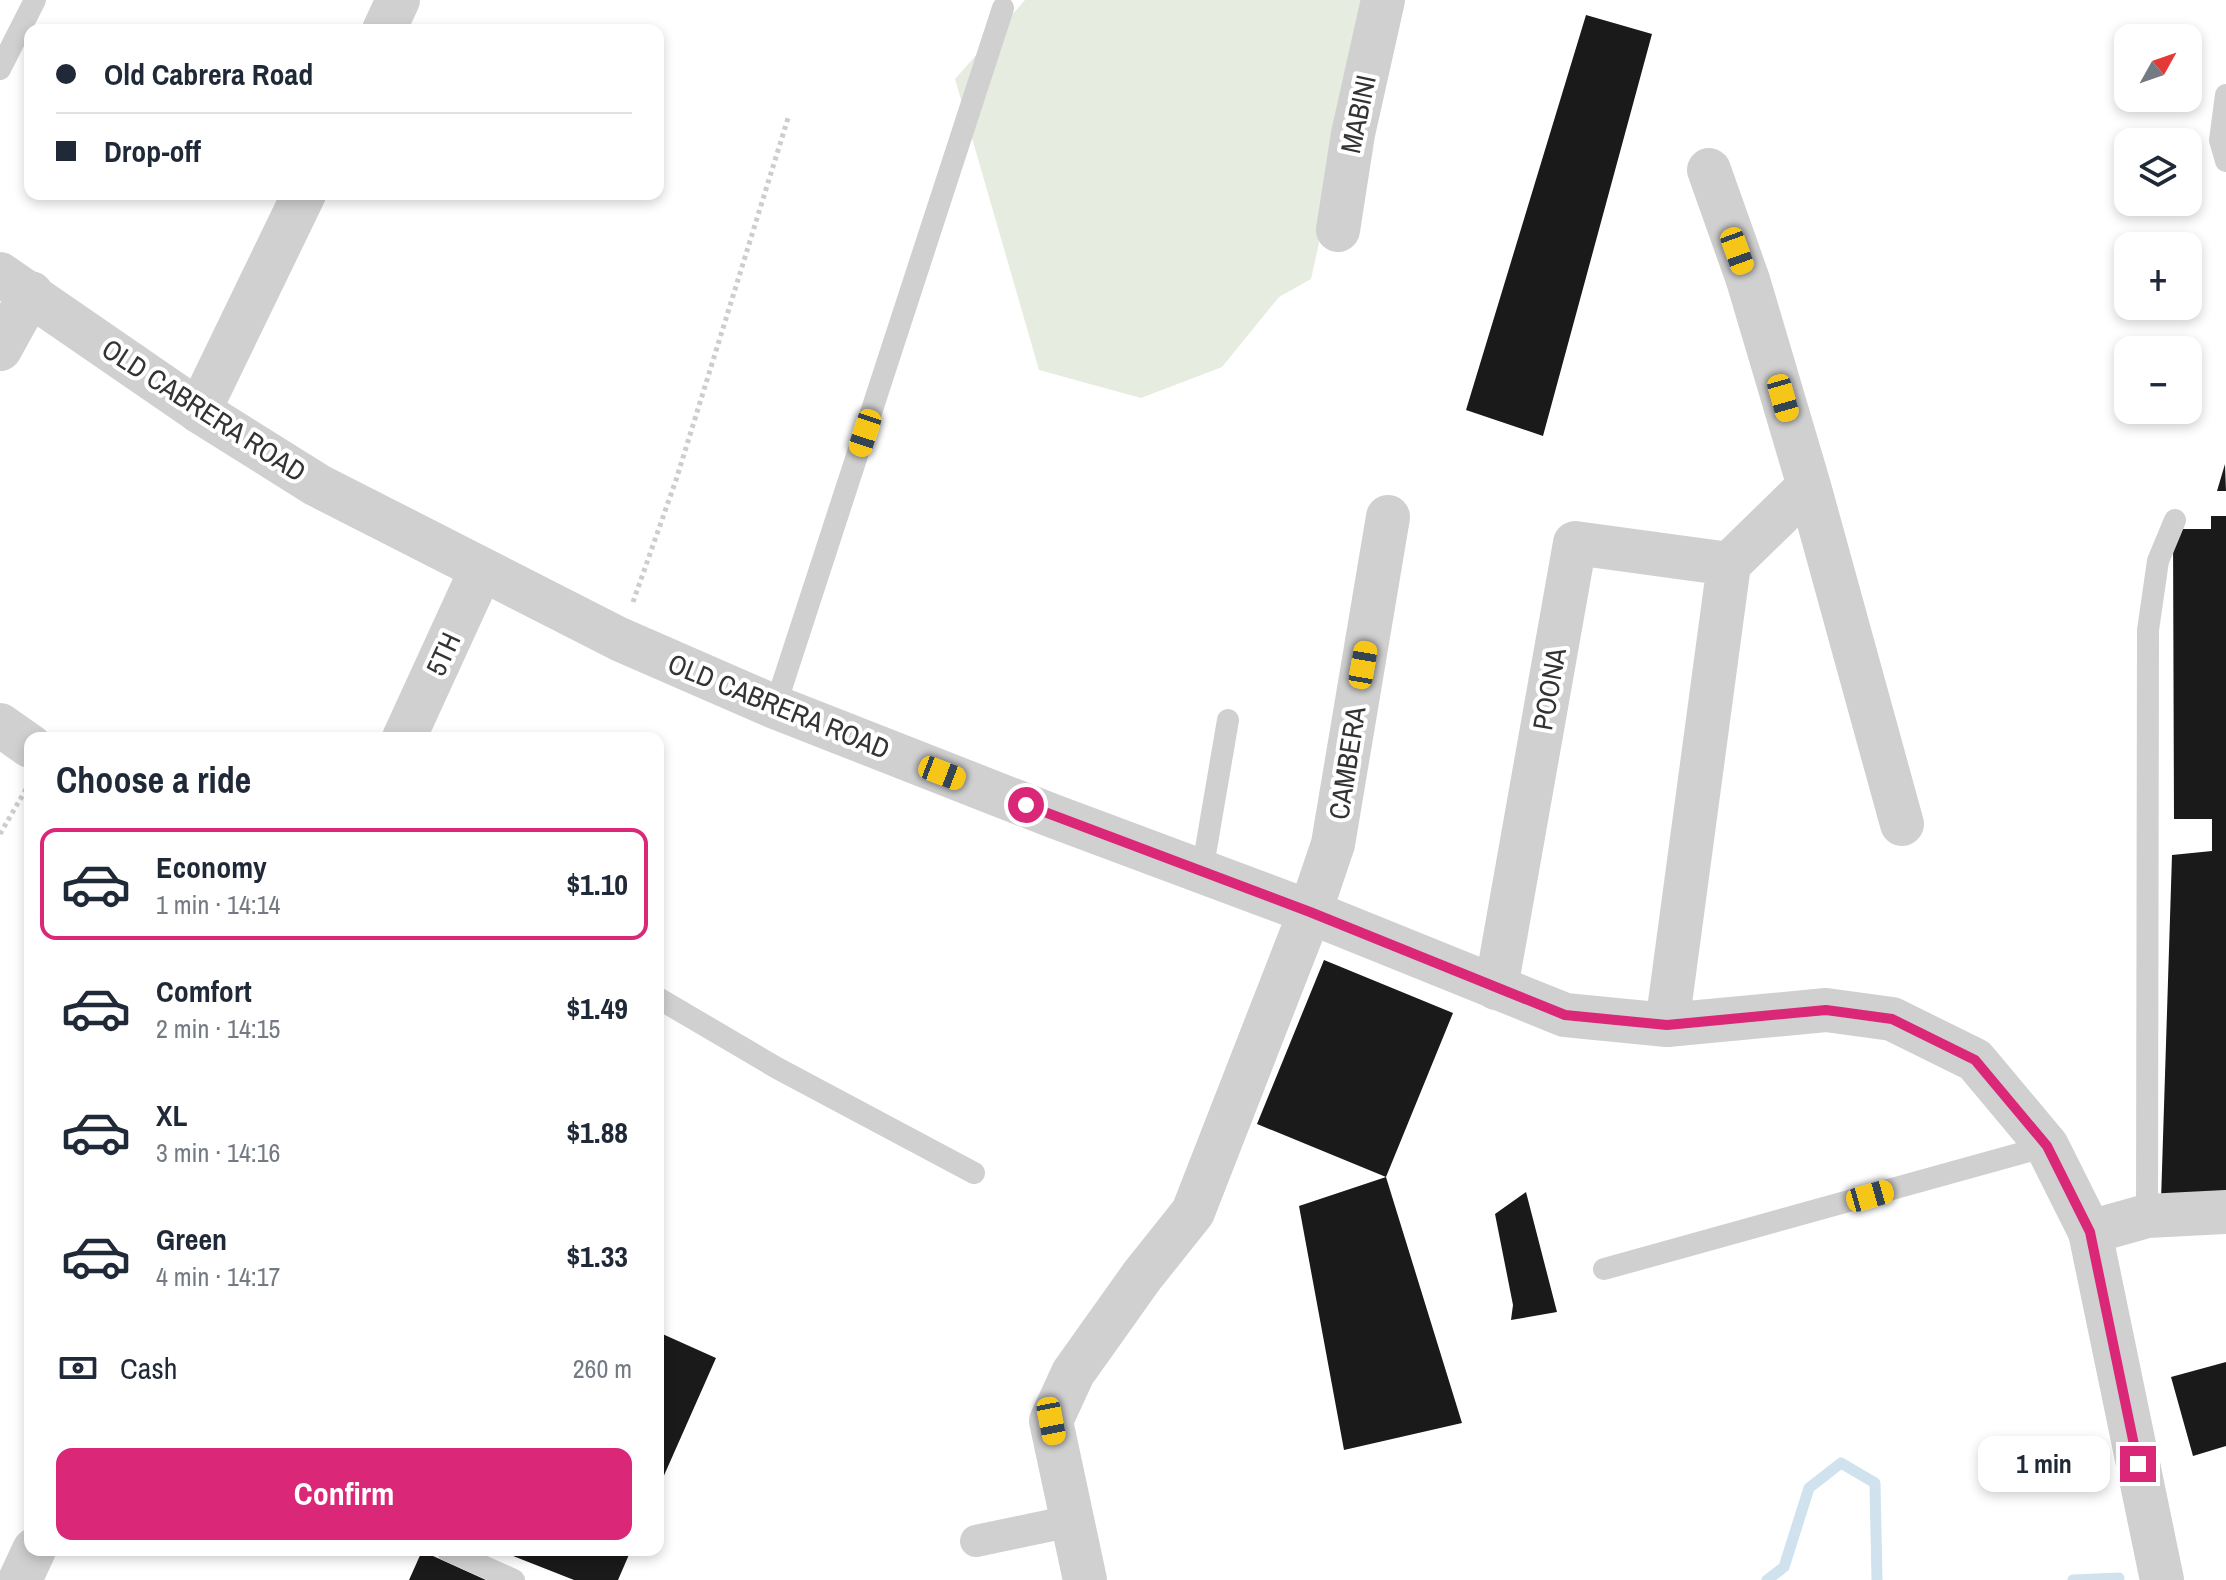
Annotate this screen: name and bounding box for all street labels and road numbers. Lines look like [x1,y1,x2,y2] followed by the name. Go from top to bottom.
[1331,71,1385,157] street label: MABINI
[95,330,313,490] street label: OLD CABRERA ROAD
[417,626,469,682] street label: 5TH
[662,644,896,768] street label: OLD CABRERA ROAD
[1523,644,1575,733] street label: POONA
[1319,703,1375,822] street label: CAMBERA

